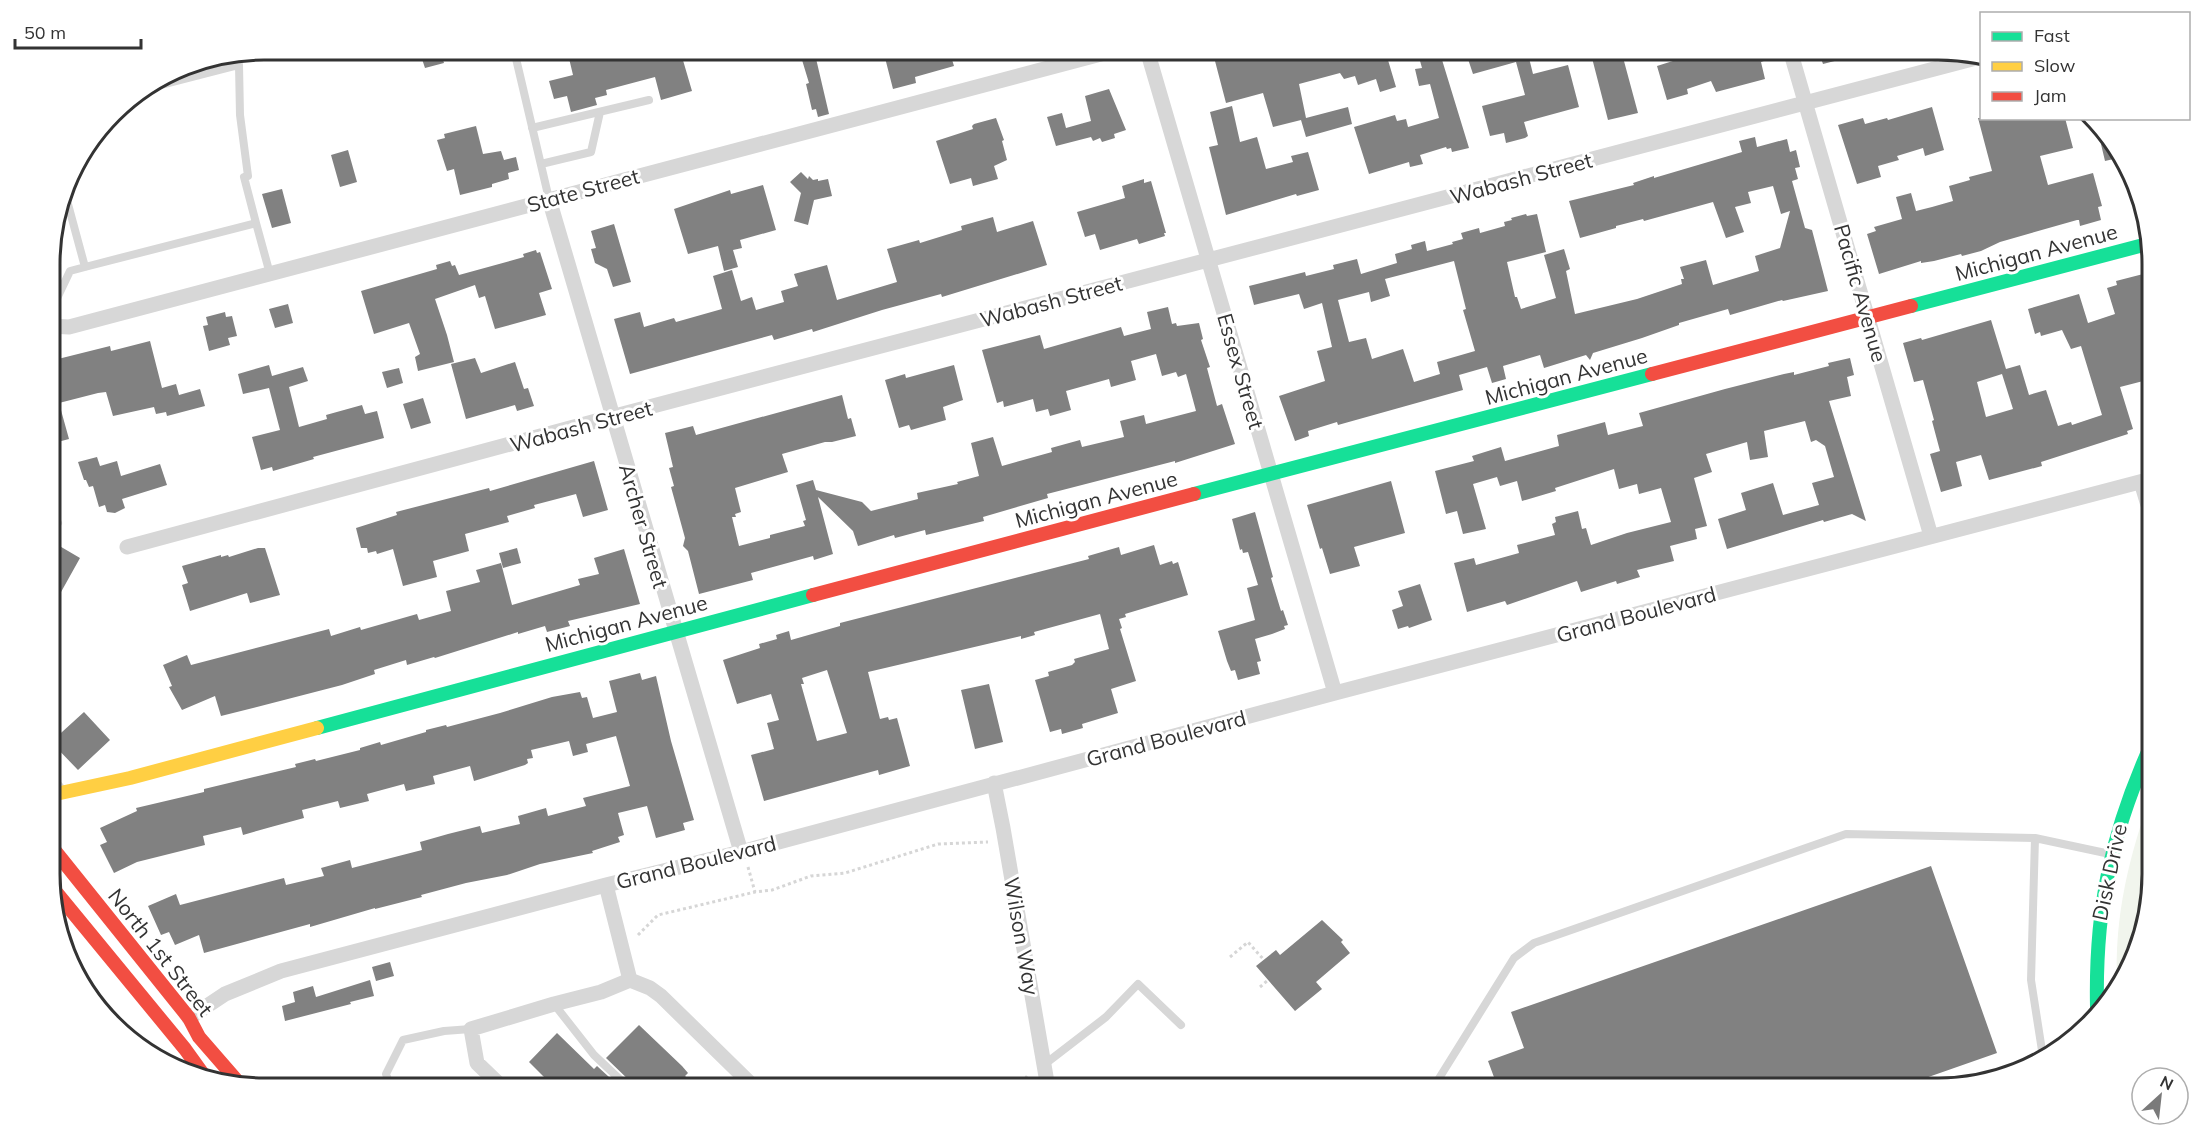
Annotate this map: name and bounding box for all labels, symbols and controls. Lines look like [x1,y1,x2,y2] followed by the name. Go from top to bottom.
[15,12,141,50] scale bar
[1980,12,2190,120] legend
[24,21,66,44] text: 50 m
[2034,24,2070,47] text: Fast
[2034,54,2076,77] text: Slow
[2034,84,2067,107] text: Jam
[1447,147,1595,209] street label: Wabash Street
[524,163,642,217] street label: State Street
[1952,218,2120,286] street label: Michigan Avenue
[1829,221,1893,365] street label: Pacific Avenue
[977,270,1125,332] street label: Wabash Street
[1212,310,1270,432] street label: Essex Street
[1482,342,1650,410] street label: Michigan Avenue
[507,395,655,457] street label: Wabash Street
[614,461,674,591] street label: Archer Street
[1012,465,1180,533] street label: Michigan Avenue
[1553,580,1719,648] street label: Grand Boulevard
[542,589,710,657] street label: Michigan Avenue
[1083,704,1249,772] street label: Grand Boulevard
[2086,821,2132,923] street label: Disk Drive
[613,830,779,894] street label: Grand Boulevard
[999,875,1045,997] street label: Wilson Way
[103,883,219,1021] street label: North 1st Street
[2130,1066,2190,1126] north arrow
[2157,1071,2177,1094] text: N

